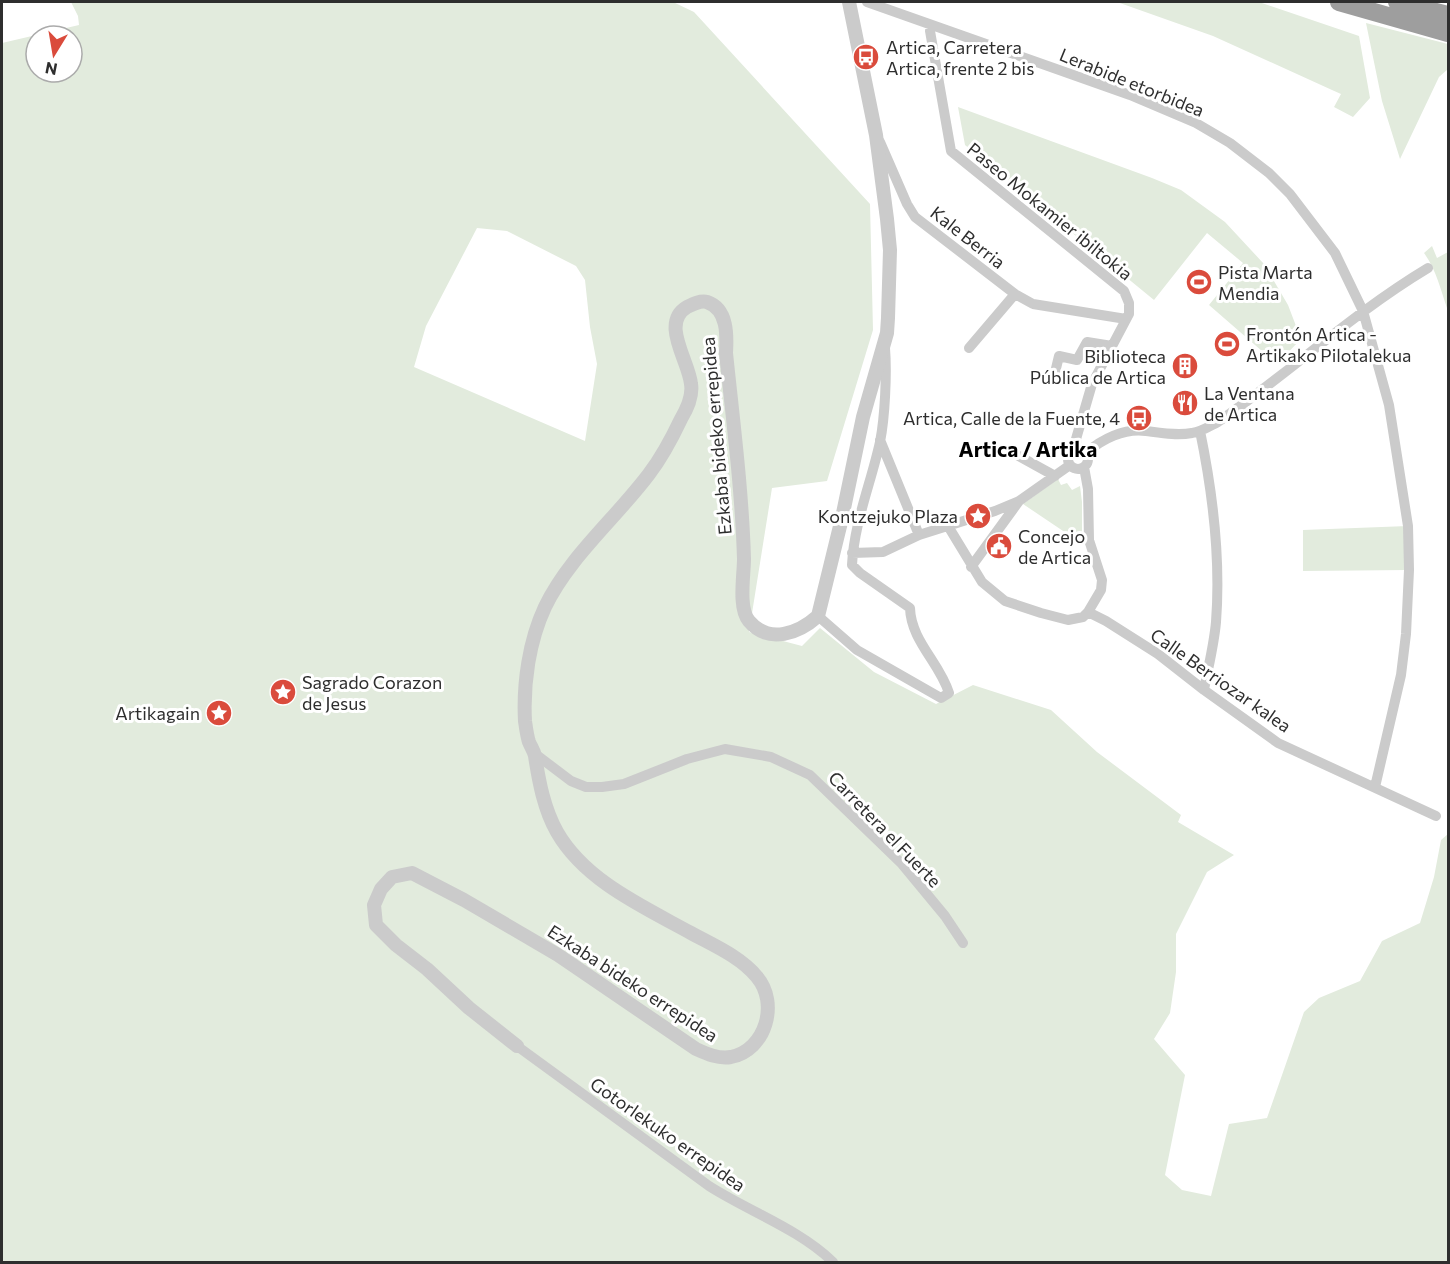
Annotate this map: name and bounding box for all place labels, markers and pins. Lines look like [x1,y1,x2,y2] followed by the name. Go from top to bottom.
[886,36,1034,79] place label: Artica, Carretera Artica, frente 2 bis
[851,42,881,72] bus stop icon: Artica, Carretera Artica, frente 2 bis
[1218,261,1313,304] place label: Pista Marta Mendia
[1184,267,1214,297] sports icon: Pista Marta Mendia
[1246,323,1412,366] place label: Frontón Artica - Artikako Pilotalekua
[1212,329,1242,359] sports icon: Frontón Artica - Artikako Pilotalekua
[1030,345,1166,388] place label: Biblioteca Pública de Artica
[1170,351,1200,381] building icon: Biblioteca Pública de Artica
[1204,382,1295,425] place label: La Ventana de Artica
[1170,388,1200,418] restaurant icon: La Ventana de Artica
[1124,403,1154,433] bus stop icon: Artica, Calle de la Fuente, 4
[903,407,1120,429] place label: Artica, Calle de la Fuente, 4
[963,501,993,531] place icon: Kontzejuko Plaza
[818,505,958,527] place label: Kontzejuko Plaza
[1018,525,1091,568] place label: Concejo de Artica
[984,531,1014,561] public building icon: Concejo de Artica
[302,671,442,714] place label: Sagrado Corazon de Jesus
[268,677,298,707] place icon: Sagrado Corazon de Jesus
[204,698,234,728] place icon: Artikagain
[115,702,200,724] place label: Artikagain

